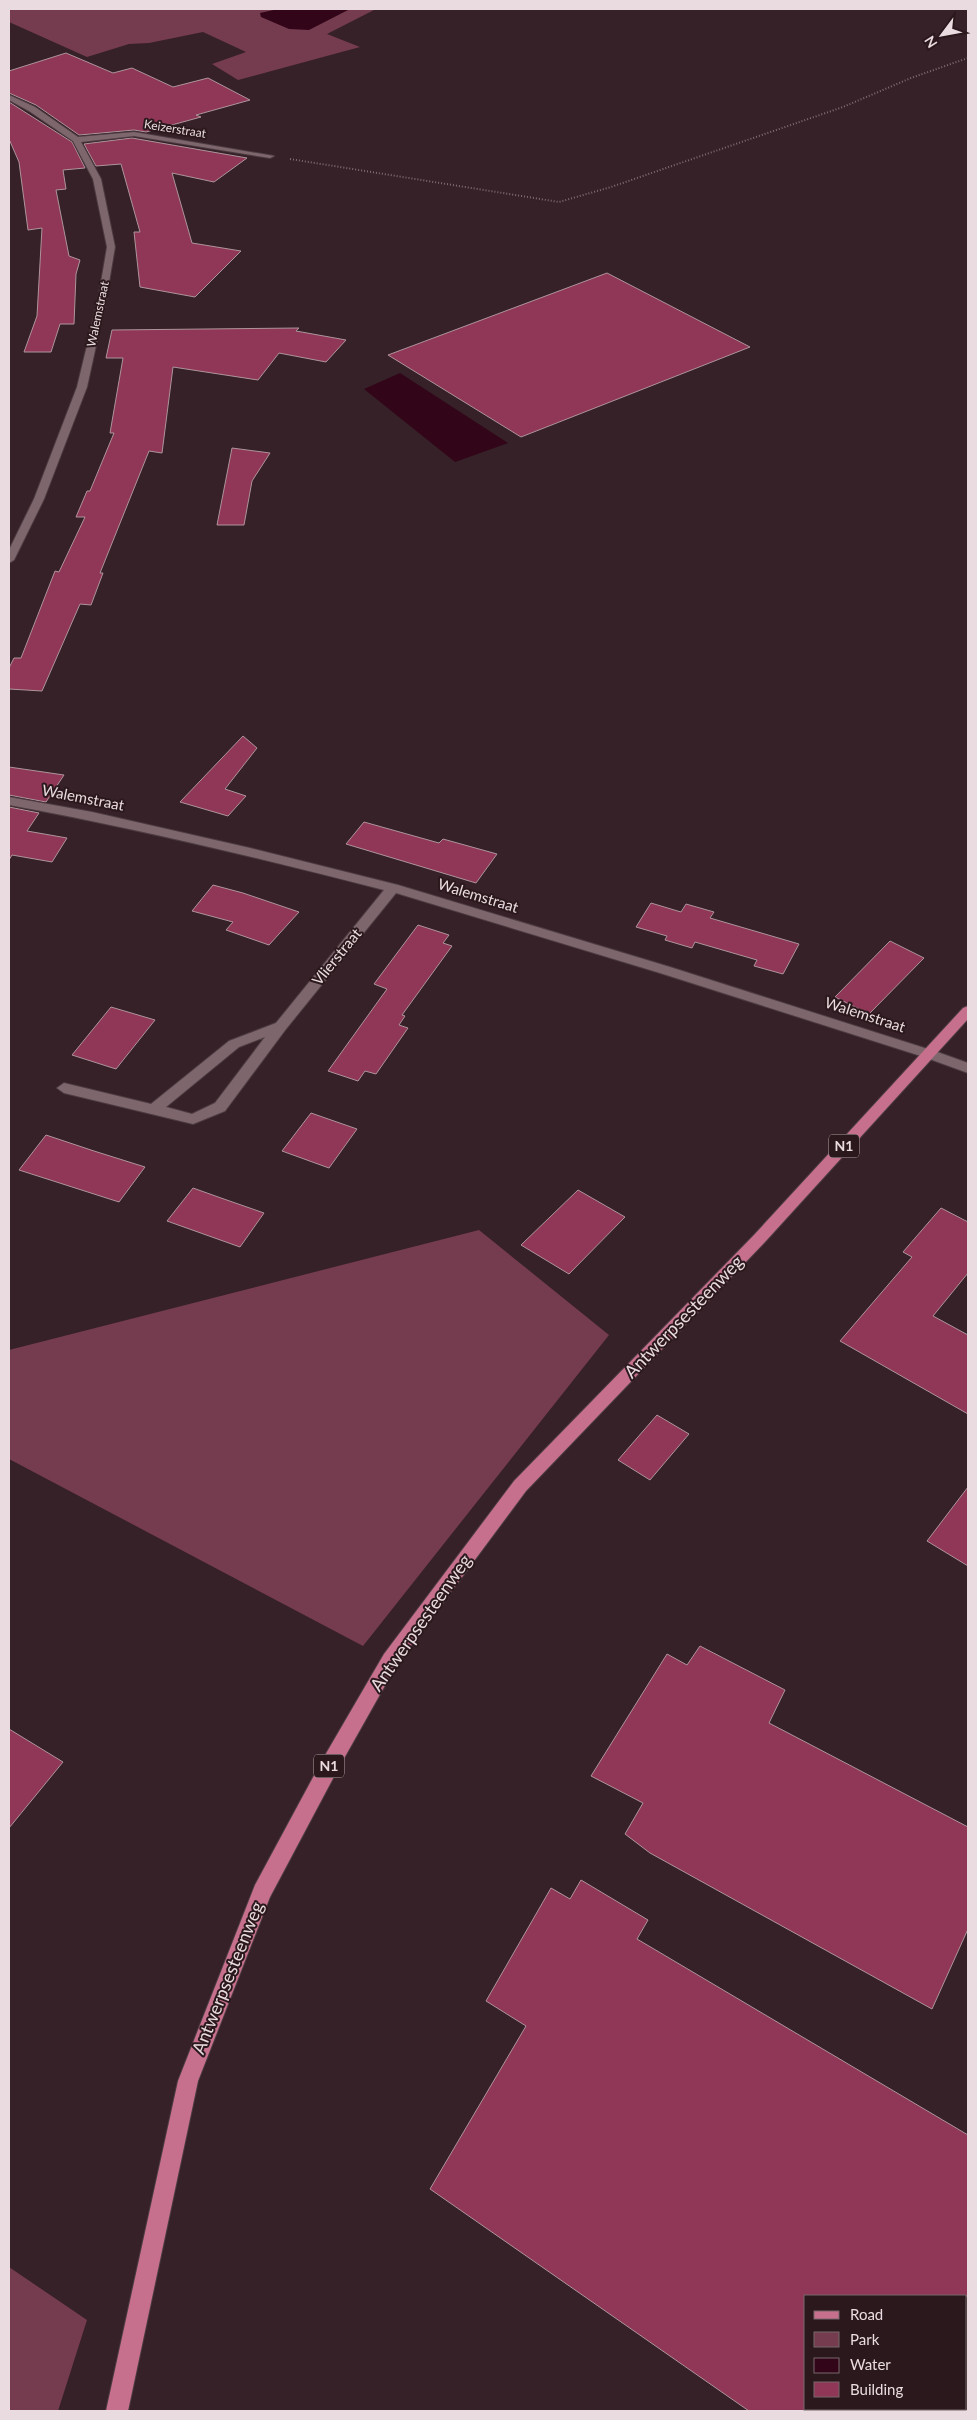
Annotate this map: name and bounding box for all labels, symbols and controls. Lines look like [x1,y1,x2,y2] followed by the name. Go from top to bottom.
[917,10,967,60] north arrow
[920,33,941,51] text: N
[143,116,208,141] street label: Keizerstraat
[83,279,112,348] street label: Walemstraat
[41,780,126,814] street label: Walemstraat
[436,874,521,916] street label: Walemstraat
[308,924,365,988] street label: Vlierstraat
[823,993,908,1036] street label: Walemstraat
[829,1134,859,1158] road number: N1
[619,1250,747,1382] street label: Antwerpsesteenweg
[365,1550,476,1695] street label: Antwerpsesteenweg
[314,1754,344,1778] road number: N1
[187,1898,268,2057] street label: Antwerpsesteenweg
[804,2295,967,2410] legend
[850,2305,883,2323] text: Road
[850,2330,880,2348] text: Park
[850,2355,891,2373] text: Water
[850,2380,903,2398] text: Building

